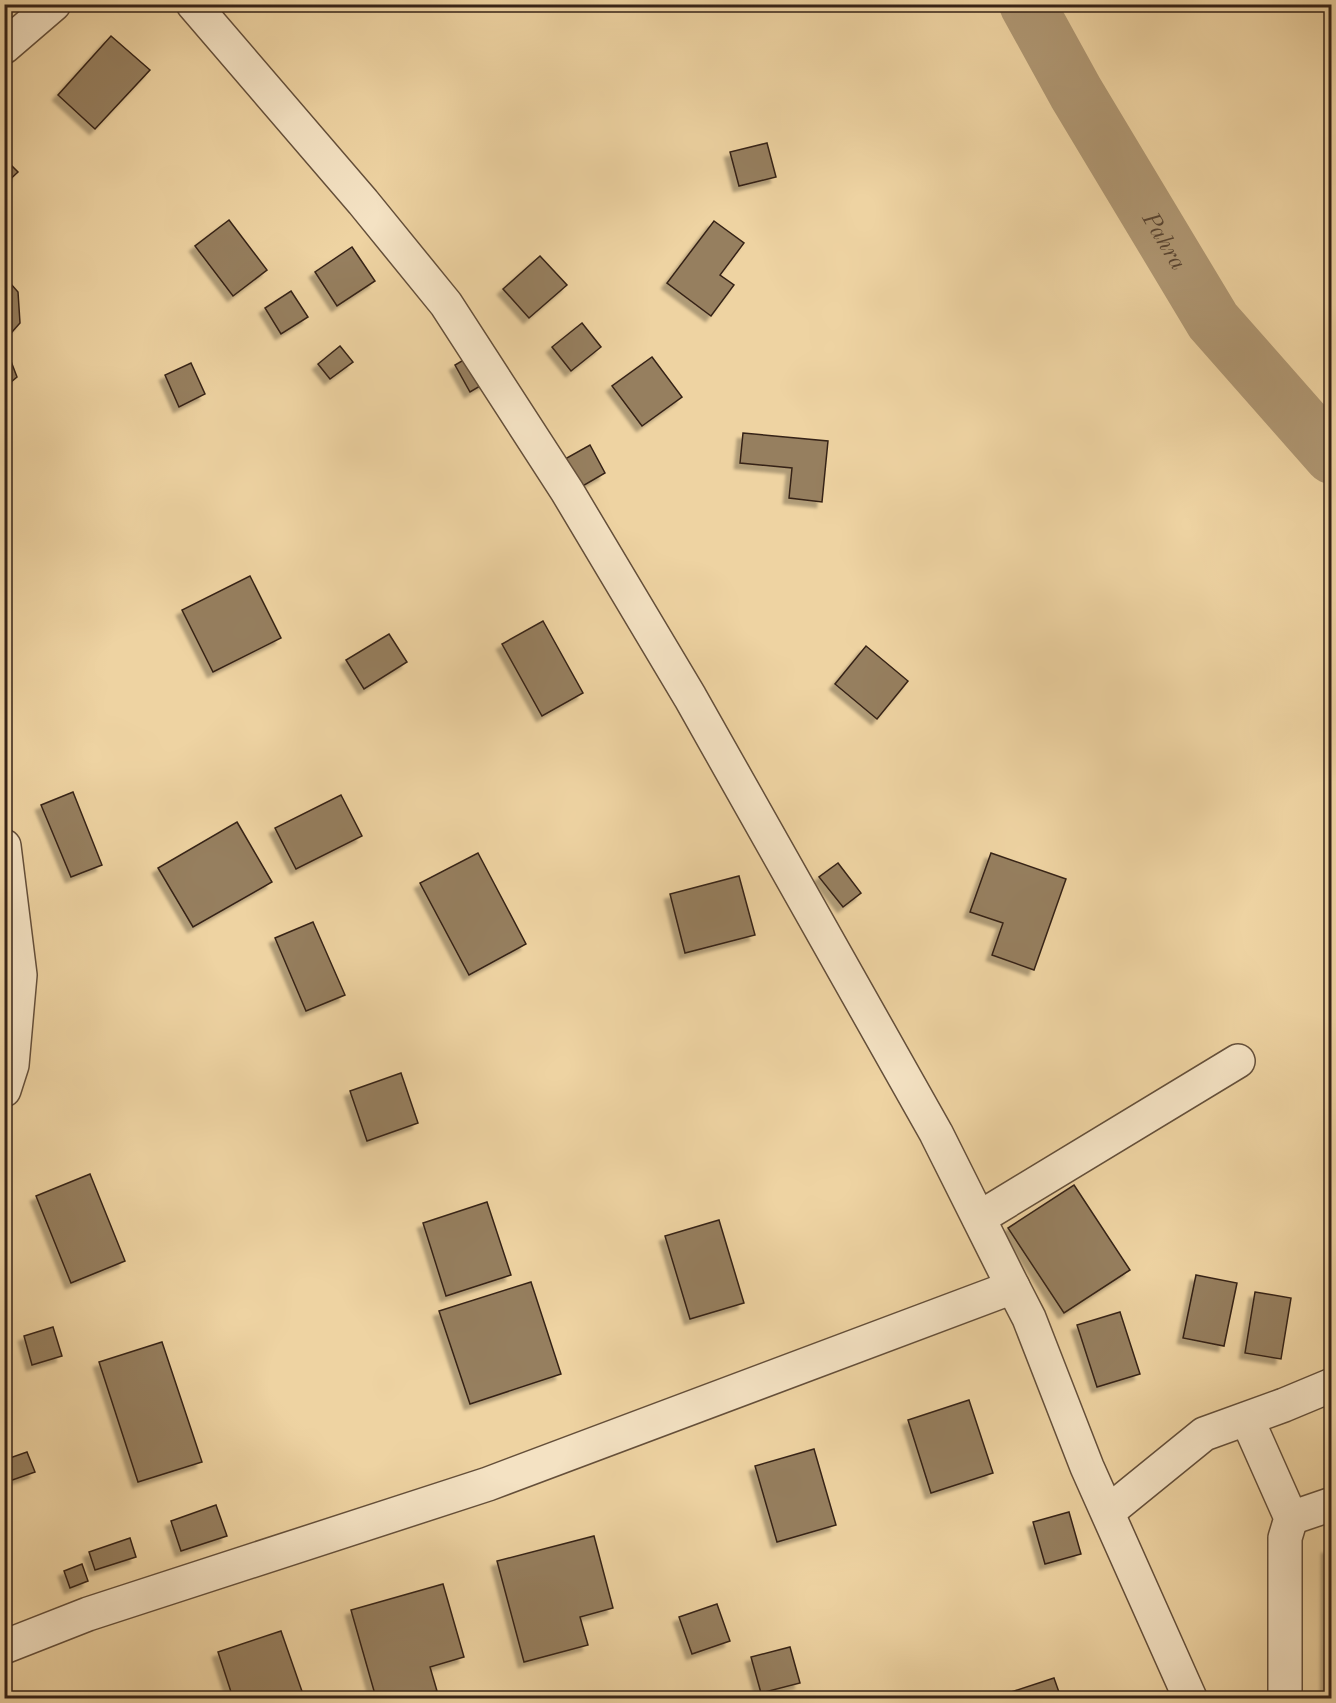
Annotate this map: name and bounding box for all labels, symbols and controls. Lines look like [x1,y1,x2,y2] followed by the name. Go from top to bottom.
[1136,208,1190,275] water label: Pahra

